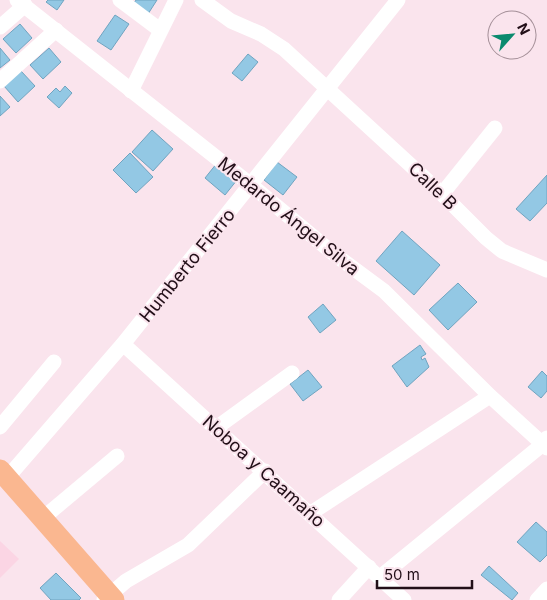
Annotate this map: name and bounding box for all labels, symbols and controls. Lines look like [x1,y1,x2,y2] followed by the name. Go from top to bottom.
[487,10,537,60] north arrow
[514,20,534,37] text: N
[214,152,365,279] street label: Medardo Ángel Silva
[404,158,462,214] street label: Calle B
[135,204,239,326] street label: Humberto Fierro
[199,411,329,531] street label: Noboa y Caamaño
[377,558,472,590] scale bar
[384,565,420,584] text: 50 m

